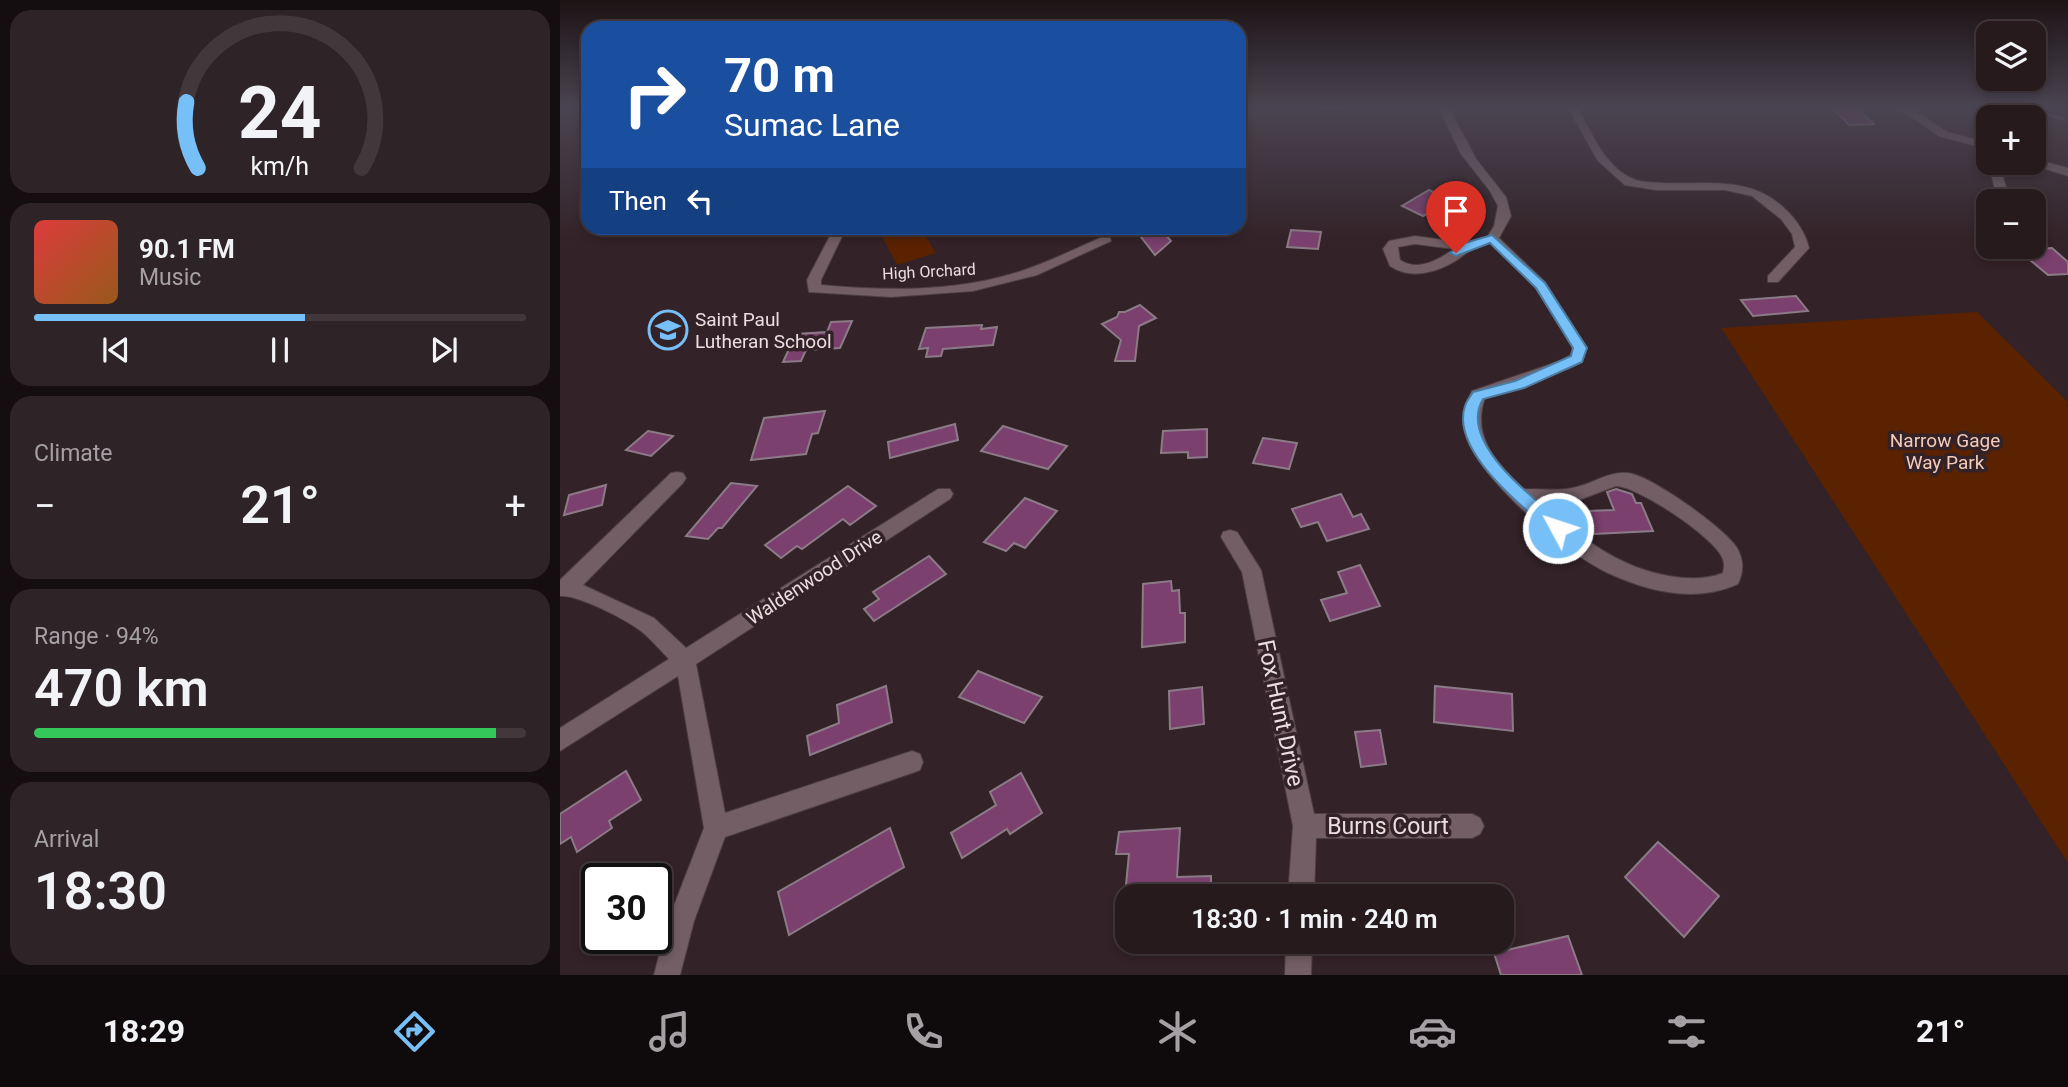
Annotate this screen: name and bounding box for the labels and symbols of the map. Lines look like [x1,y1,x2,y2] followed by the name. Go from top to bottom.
[1426,181,1486,253] pin
[882,260,976,283] street label: High Orchard
[695,308,832,353] place label: Saint Paul Lutheran School
[647,309,689,351] school or university icon: Saint Paul Lutheran School
[1890,429,2000,474] park label: Narrow Gage Way Park
[1521,491,1595,565] position arrow
[742,525,886,630] street label: Waldenwood Drive
[1252,637,1309,789] street label: Fox Hunt Drive
[1327,813,1449,840] street label: Burns Court
[581,863,672,954] speed limit sign: 30

